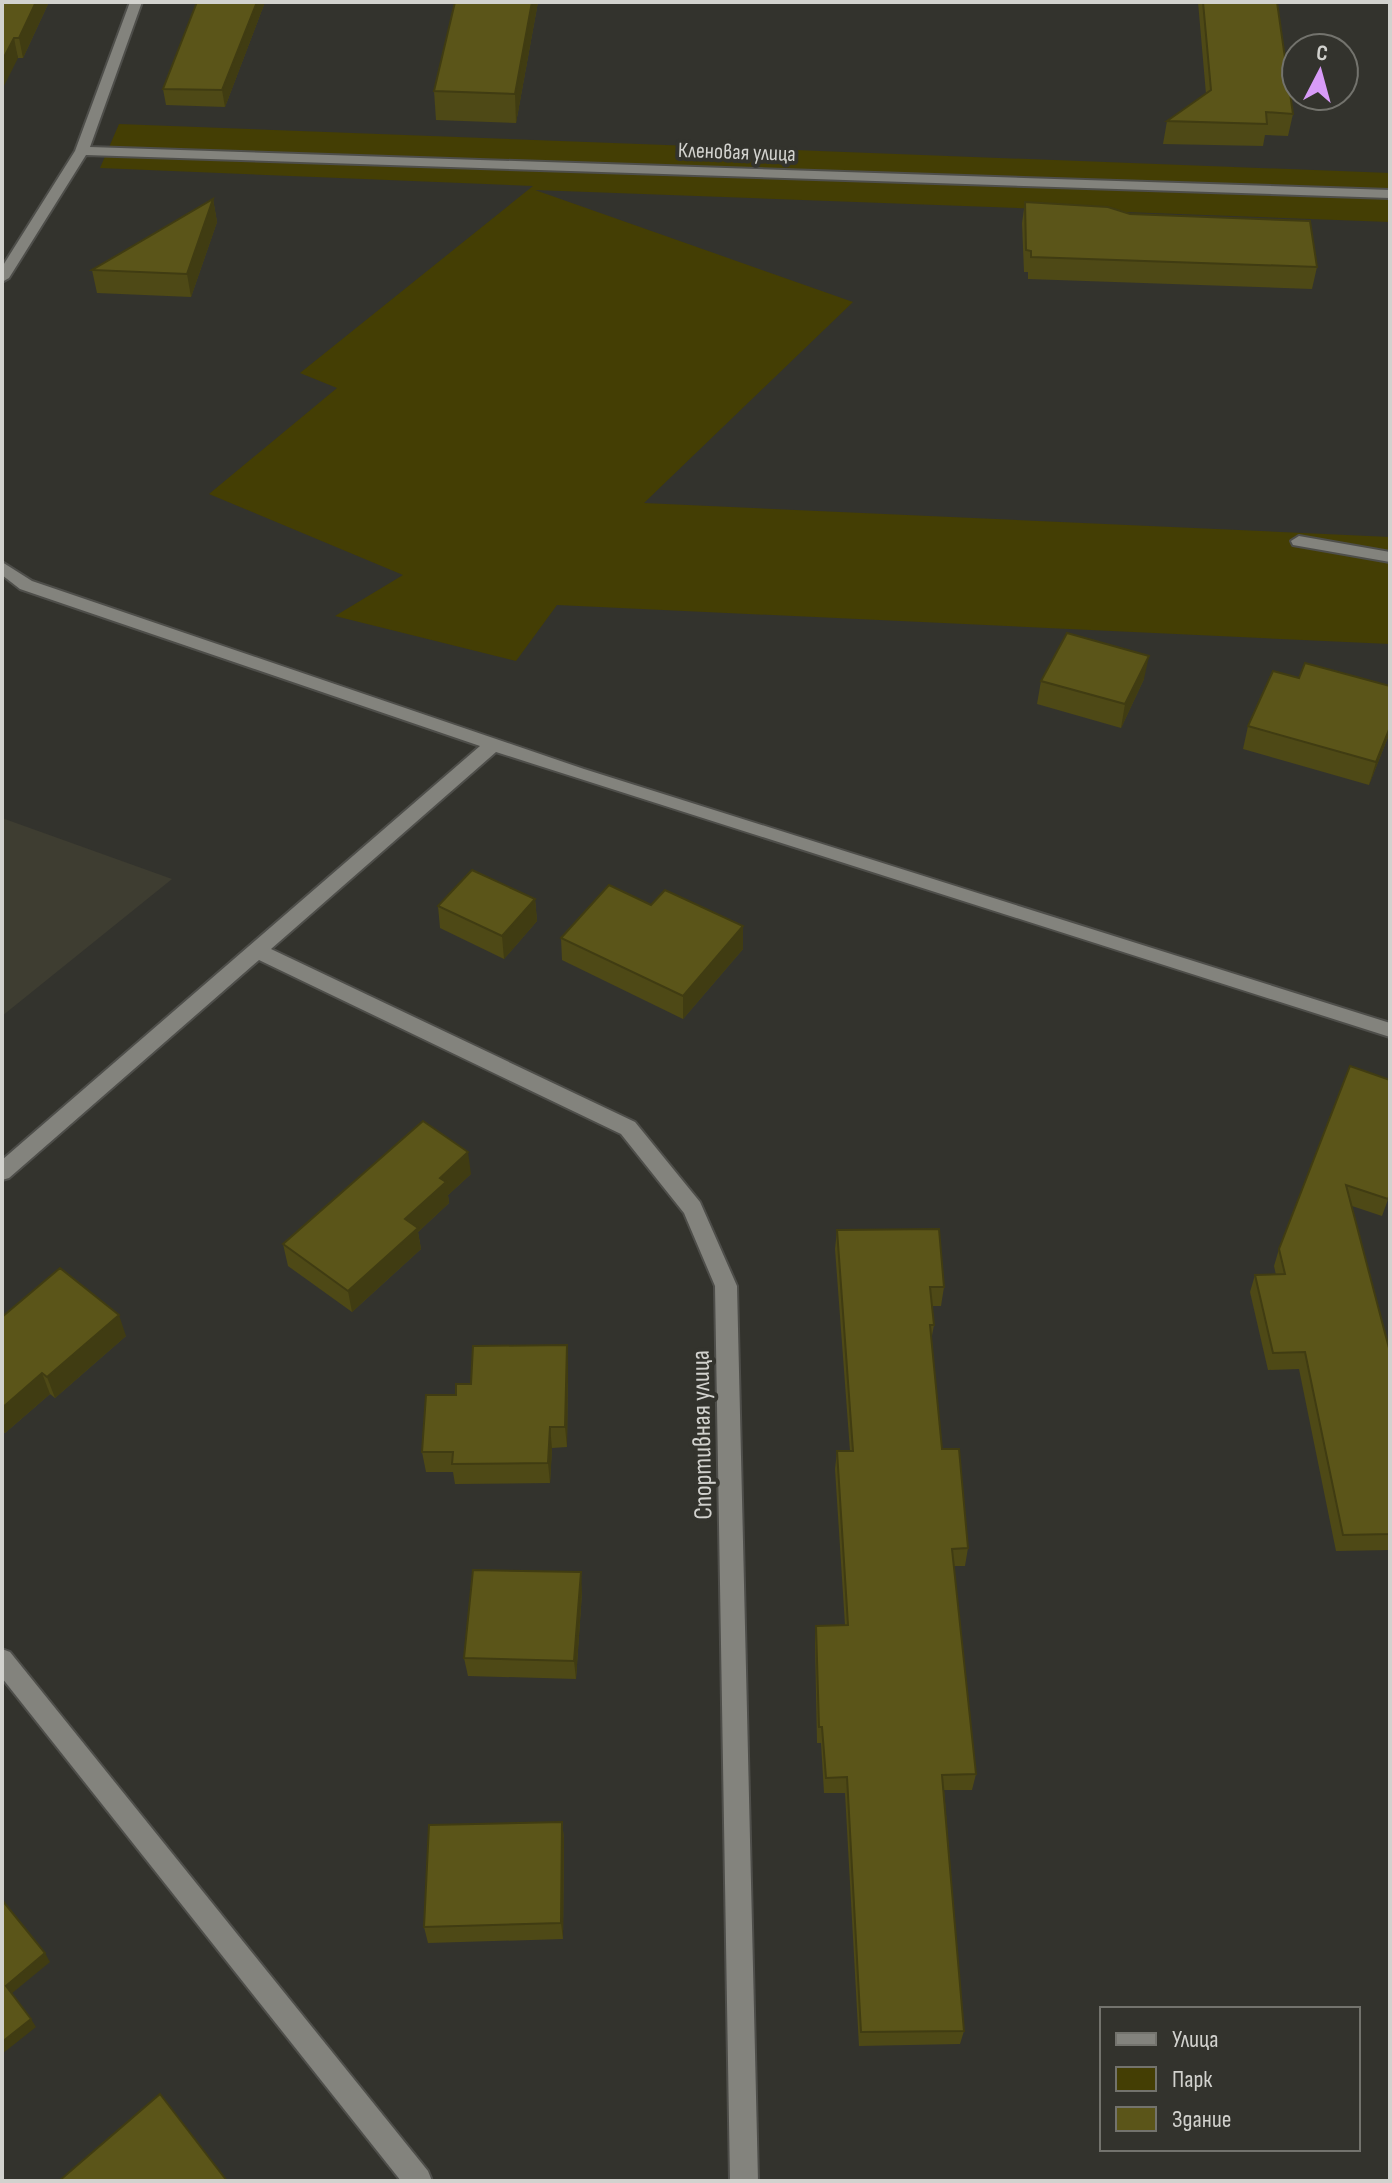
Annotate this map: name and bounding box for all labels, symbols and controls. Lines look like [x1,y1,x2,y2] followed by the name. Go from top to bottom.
[1280,32,1360,112] north arrow
[1315,40,1329,68] text: С
[678,137,796,168] street label: Кленовая улица
[686,1350,719,1520] street label: Спортивная улица
[1100,2007,1360,2151] legend
[1172,2025,1218,2054] text: Улица
[1172,2065,1213,2094] text: Парк
[1172,2105,1231,2134] text: Здание

